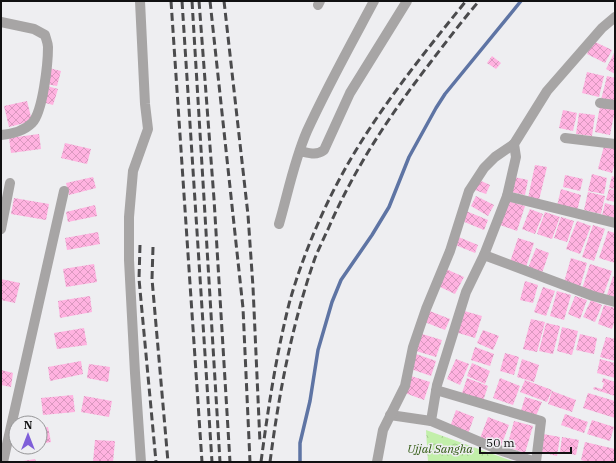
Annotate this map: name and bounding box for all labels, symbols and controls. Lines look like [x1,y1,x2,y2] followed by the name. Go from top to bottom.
[8,415,48,455] north arrow
[24,418,33,432] text: N
[480,429,571,455] scale bar
[486,435,515,450] text: 50 m
[407,441,473,456] park label: Ujjal Sangha

